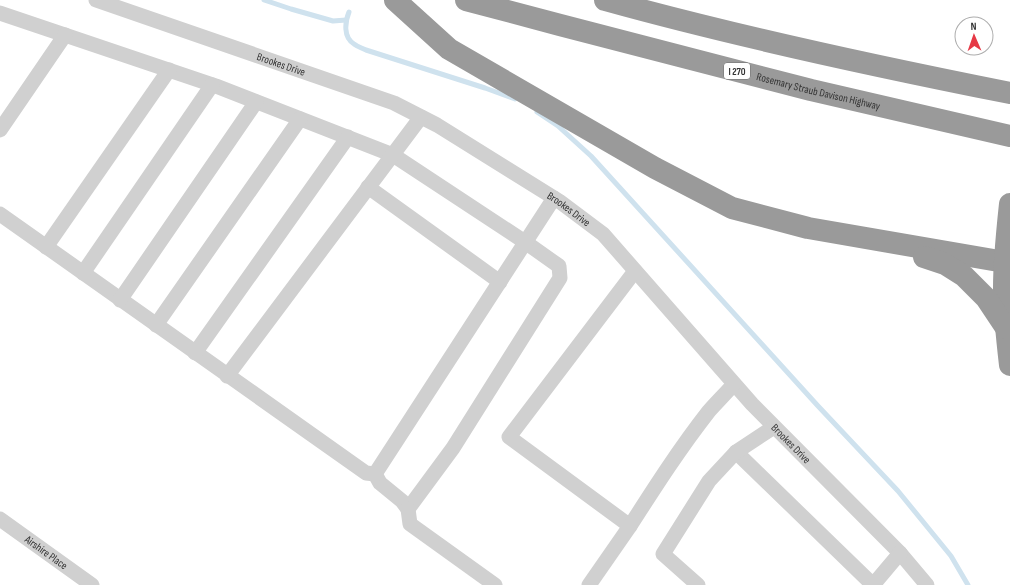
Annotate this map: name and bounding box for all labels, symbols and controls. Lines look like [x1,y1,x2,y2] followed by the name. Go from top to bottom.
[954,16,994,56] north arrow
[971,20,977,33] text: N
[255,50,307,79] street label: Brookes Drive
[724,63,750,79] road number: I 270
[755,70,882,113] street label: Rosemary Straub Davison Highway
[545,189,593,229] street label: Brookes Drive
[768,421,813,466] street label: Brookes Drive
[21,532,70,572] street label: Airshire Place

